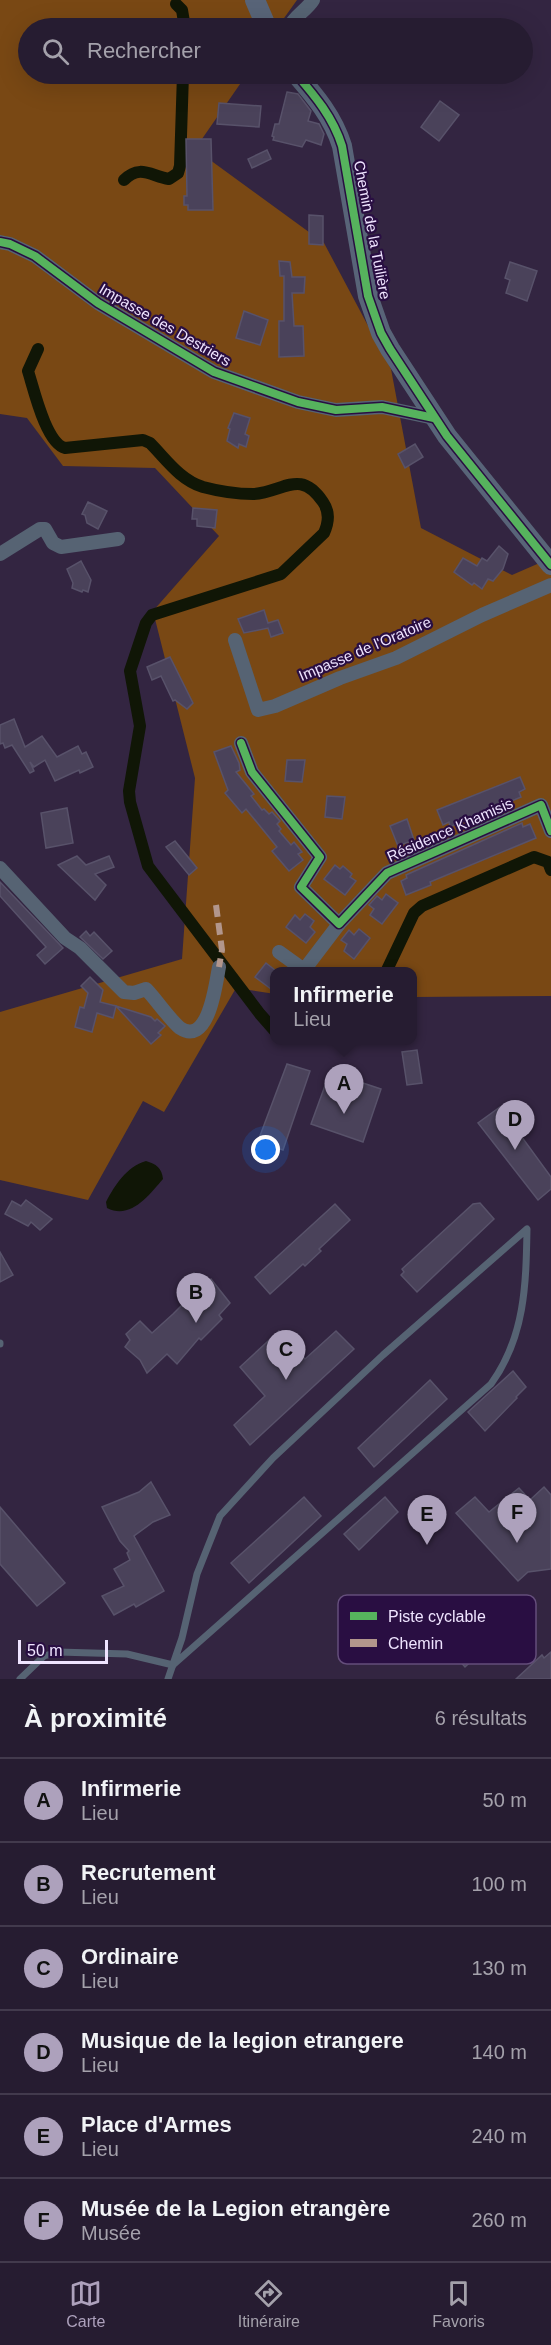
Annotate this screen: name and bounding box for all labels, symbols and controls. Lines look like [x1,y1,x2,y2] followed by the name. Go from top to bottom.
[18,18,533,84] search box
[39,35,72,68] icon: search
[87,38,201,63] text: Rechercher
[351,159,394,301] street label: Chemin de la Tuilière
[96,280,234,369] street label: Impasse des Destriers
[296,613,434,684] street label: Impasse de l'Oratoire
[384,794,515,865] street label: Résidence Khamisis
[270,967,417,1045] popup
[293,982,394,1007] text: Infirmerie
[293,1008,331,1030] text: Lieu
[324,1064,364,1114] pin: A
[496,1100,534,1150] pin: D
[251,1135,280,1164] your location
[176,1274,216,1323] pin: B
[266,1330,306,1380] pin: C
[498,1494,536,1543] pin: F
[408,1496,446,1545] pin: E
[338,1595,536,1664] legend
[388,1608,486,1625] text: Piste cyclable
[388,1635,443,1652] text: Chemin
[18,1637,108,1664] scale bar
[27,1642,63,1659] text: 50 m
[24,1703,167,1733] text: À proximité
[435,1707,527,1729] text: 6 résultats
[81,1776,181,1801] text: Infirmerie
[36,1789,51,1811] text: A
[483,1789,527,1811] text: 50 m
[81,1802,119,1824] text: Lieu
[81,1860,215,1885] text: Recrutement
[36,1873,51,1895] text: B
[471,1873,527,1895] text: 100 m
[81,1886,119,1908] text: Lieu
[81,1944,179,1969] text: Ordinaire
[36,1957,51,1979] text: C
[471,1957,527,1979] text: 130 m
[81,1970,119,1992] text: Lieu
[81,2028,404,2053] text: Musique de la legion etrangere
[36,2041,51,2063] text: D
[471,2041,527,2063] text: 140 m
[81,2054,119,2076] text: Lieu
[81,2112,232,2137] text: Place d'Armes
[37,2125,50,2147] text: E
[471,2125,527,2147] text: 240 m
[81,2138,119,2160] text: Lieu
[81,2196,390,2221] text: Musée de la Legion etrangère
[37,2209,50,2231] text: F
[471,2209,527,2231] text: 260 m
[81,2222,141,2244] text: Musée
[66,2277,105,2331] tab: Carte
[238,2277,300,2331] tab: Itinéraire
[432,2277,485,2331] tab: Favoris

